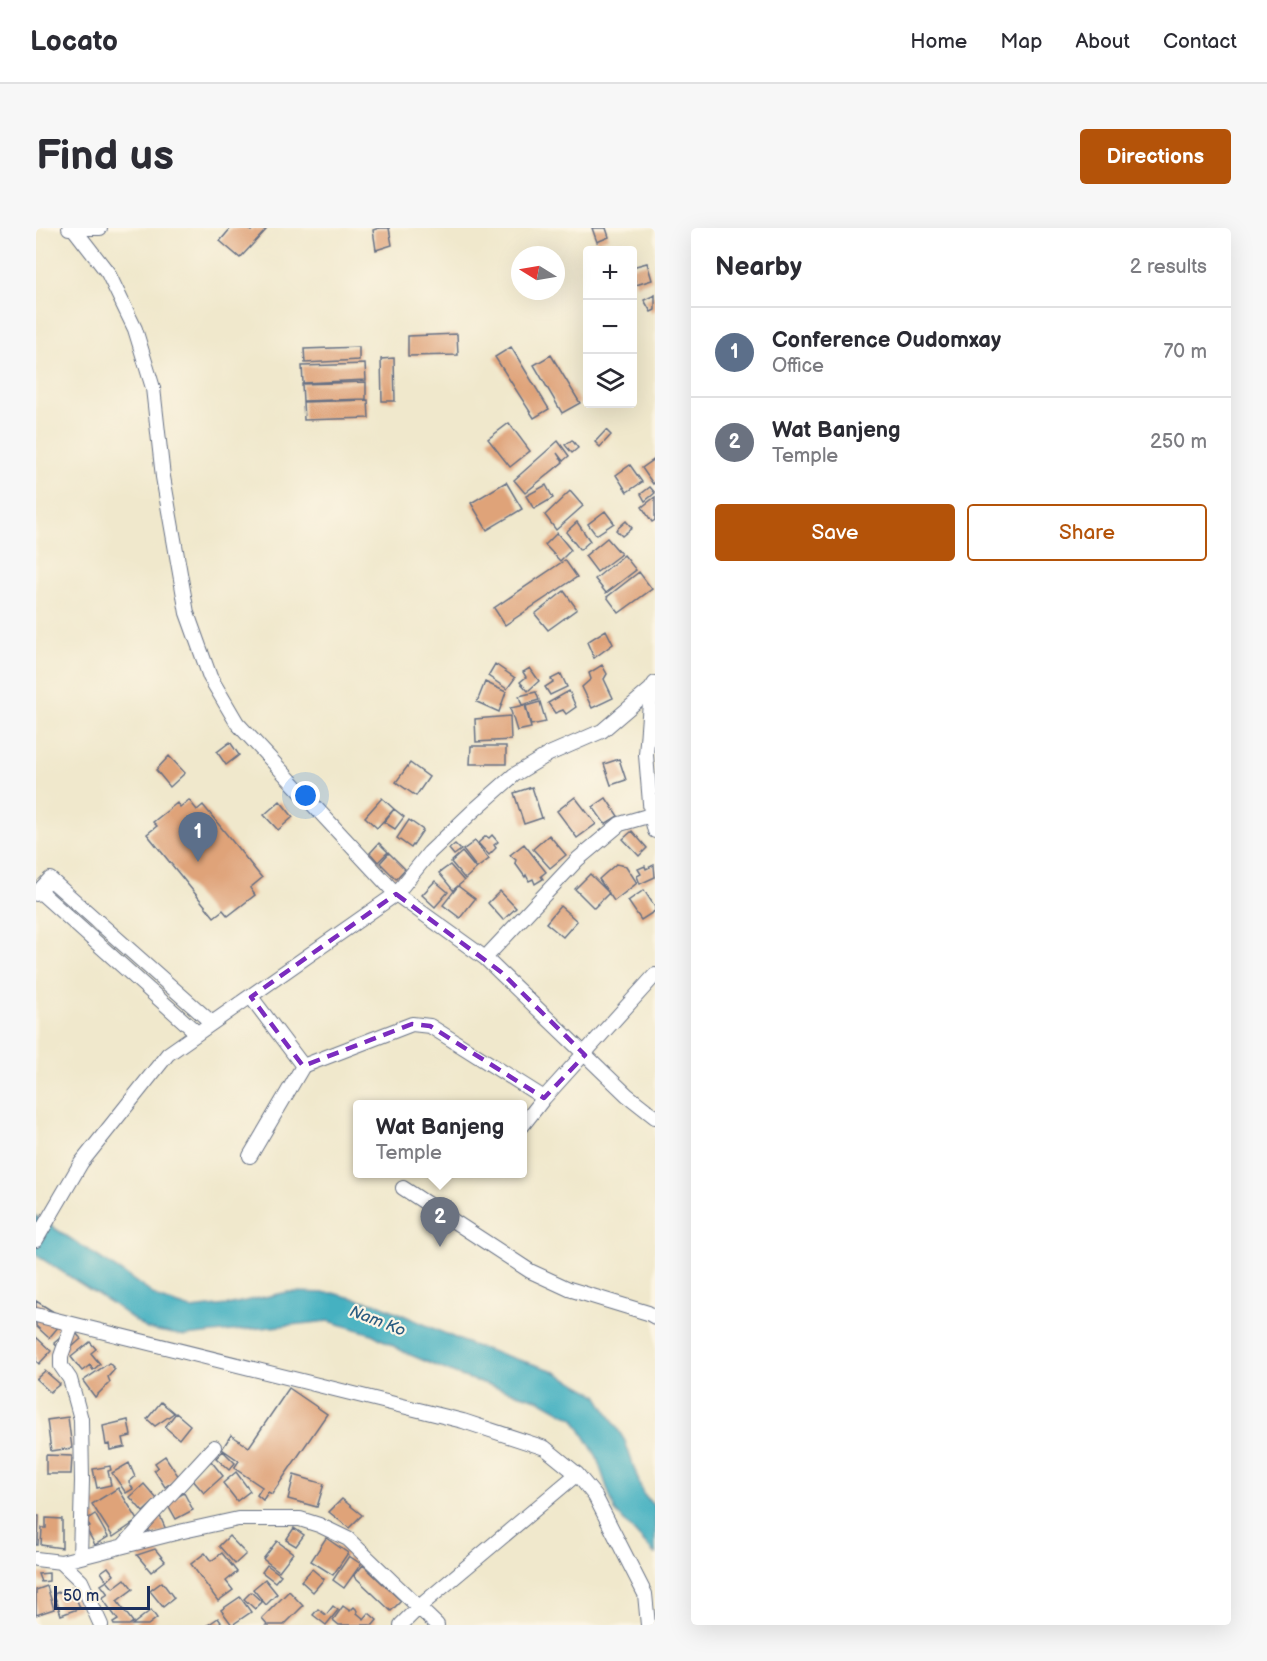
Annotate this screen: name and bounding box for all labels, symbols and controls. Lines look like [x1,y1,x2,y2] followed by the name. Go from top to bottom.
[30,25,118,58] text: Locato
[910,29,967,54] text: Home
[1000,29,1042,54] text: Map
[1075,29,1130,54] text: About
[1163,29,1237,54] text: Contact
[1080,129,1231,184] button: Directions
[36,131,174,182] text: Find us
[511,246,565,300] north arrow
[583,246,637,408] map controls
[583,246,637,300] button: +
[715,252,802,283] text: Nearby
[1130,255,1207,279] text: 2 results
[583,300,637,354] button: −
[772,327,1001,354] text: Conference Oudomxay
[730,340,739,364] text: 1
[1163,340,1207,364] text: 70 m
[583,354,637,408] button: layers
[772,354,824,378] text: Office
[772,417,901,444] text: Wat Banjeng
[729,430,740,454] text: 2
[1150,430,1207,454] text: 250 m
[772,444,838,468] text: Temple
[715,504,955,561] button: Save
[967,504,1207,561] button: Share
[291,781,320,810] your location
[178,812,218,862] pin: 1
[353,1100,527,1178] popup
[376,1114,504,1141] text: Wat Banjeng
[376,1141,442,1165] text: Temple
[420,1198,460,1247] pin: 2
[347,1302,408,1341] water label: Nam Ko
[54,1583,150,1610] scale bar
[63,1587,99,1606] text: 50 m

